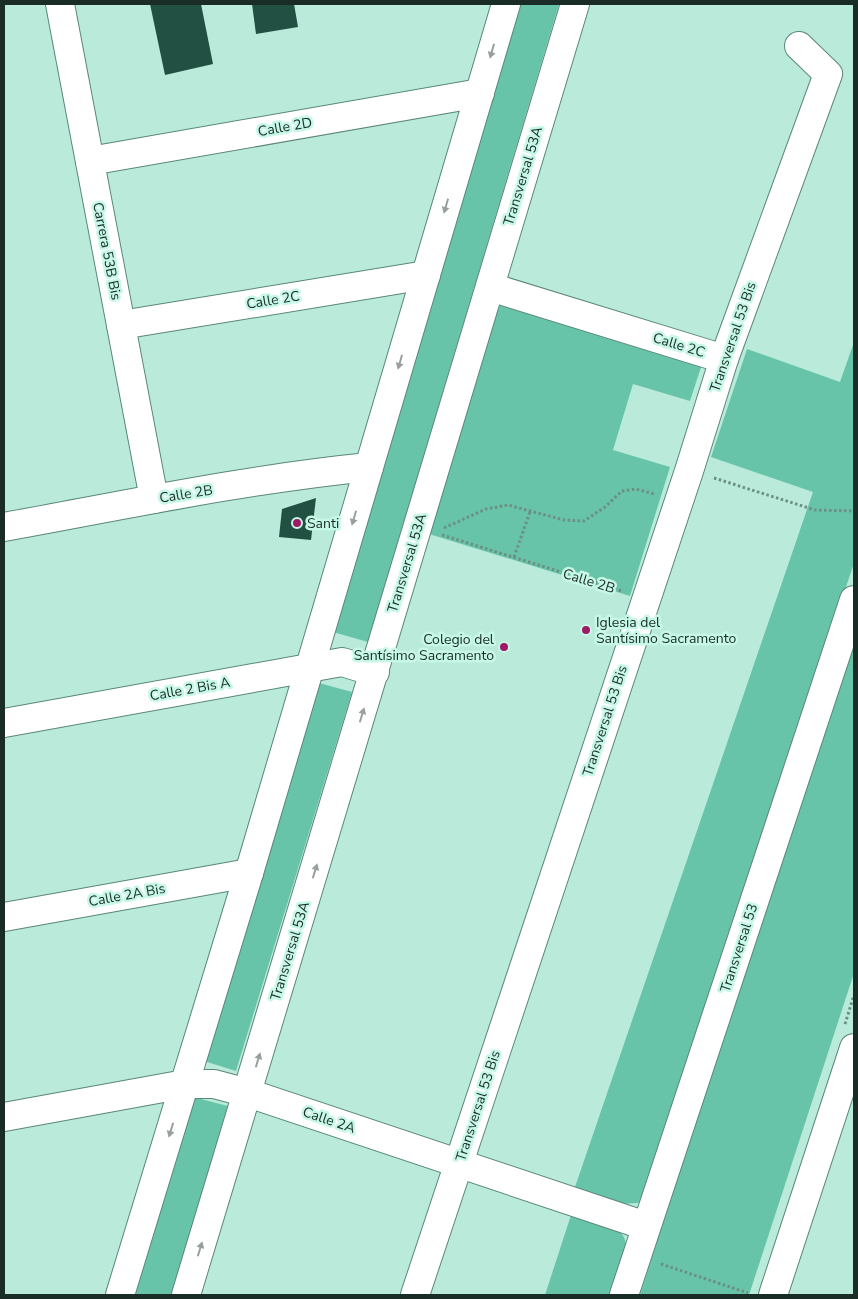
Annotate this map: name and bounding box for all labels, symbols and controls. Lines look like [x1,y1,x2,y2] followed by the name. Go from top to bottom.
[488,43,496,58] one-way arrow
[256,113,314,141] street label: Calle 2D
[499,124,547,228] street label: Transversal 53A
[442,199,450,214] one-way arrow
[88,200,126,302] street label: Carrera 53B Bis
[705,279,761,395] street label: Transversal 53 Bis
[245,286,301,314] street label: Calle 2C
[651,328,707,362] street label: Calle 2C
[396,355,404,370] one-way arrow
[158,480,214,508] street label: Calle 2B
[349,511,357,526] one-way arrow
[383,511,431,615] street label: Transversal 53A
[307,514,339,533] place label: Santi
[291,517,303,529] marker: Santi
[561,564,617,598] street label: Calle 2B
[596,613,737,648] place label: Iglesia del Santísimo Sacramento
[580,624,592,636] marker: Iglesia del Santísimo Sacramento
[354,630,495,665] place label: Colegio del Santísimo Sacramento
[498,641,510,653] marker: Colegio del Santísimo Sacramento
[578,663,632,779] street label: Transversal 53 Bis
[148,673,232,705] street label: Calle 2 Bis A
[358,707,366,722] one-way arrow
[311,863,319,878] one-way arrow
[87,879,167,911] street label: Calle 2A Bis
[266,899,314,1003] street label: Transversal 53A
[716,901,762,995] street label: Transversal 53
[451,1048,505,1164] street label: Transversal 53 Bis
[254,1052,262,1067] one-way arrow
[300,1102,358,1138] street label: Calle 2A
[166,1123,174,1138] one-way arrow
[197,1241,205,1256] one-way arrow

